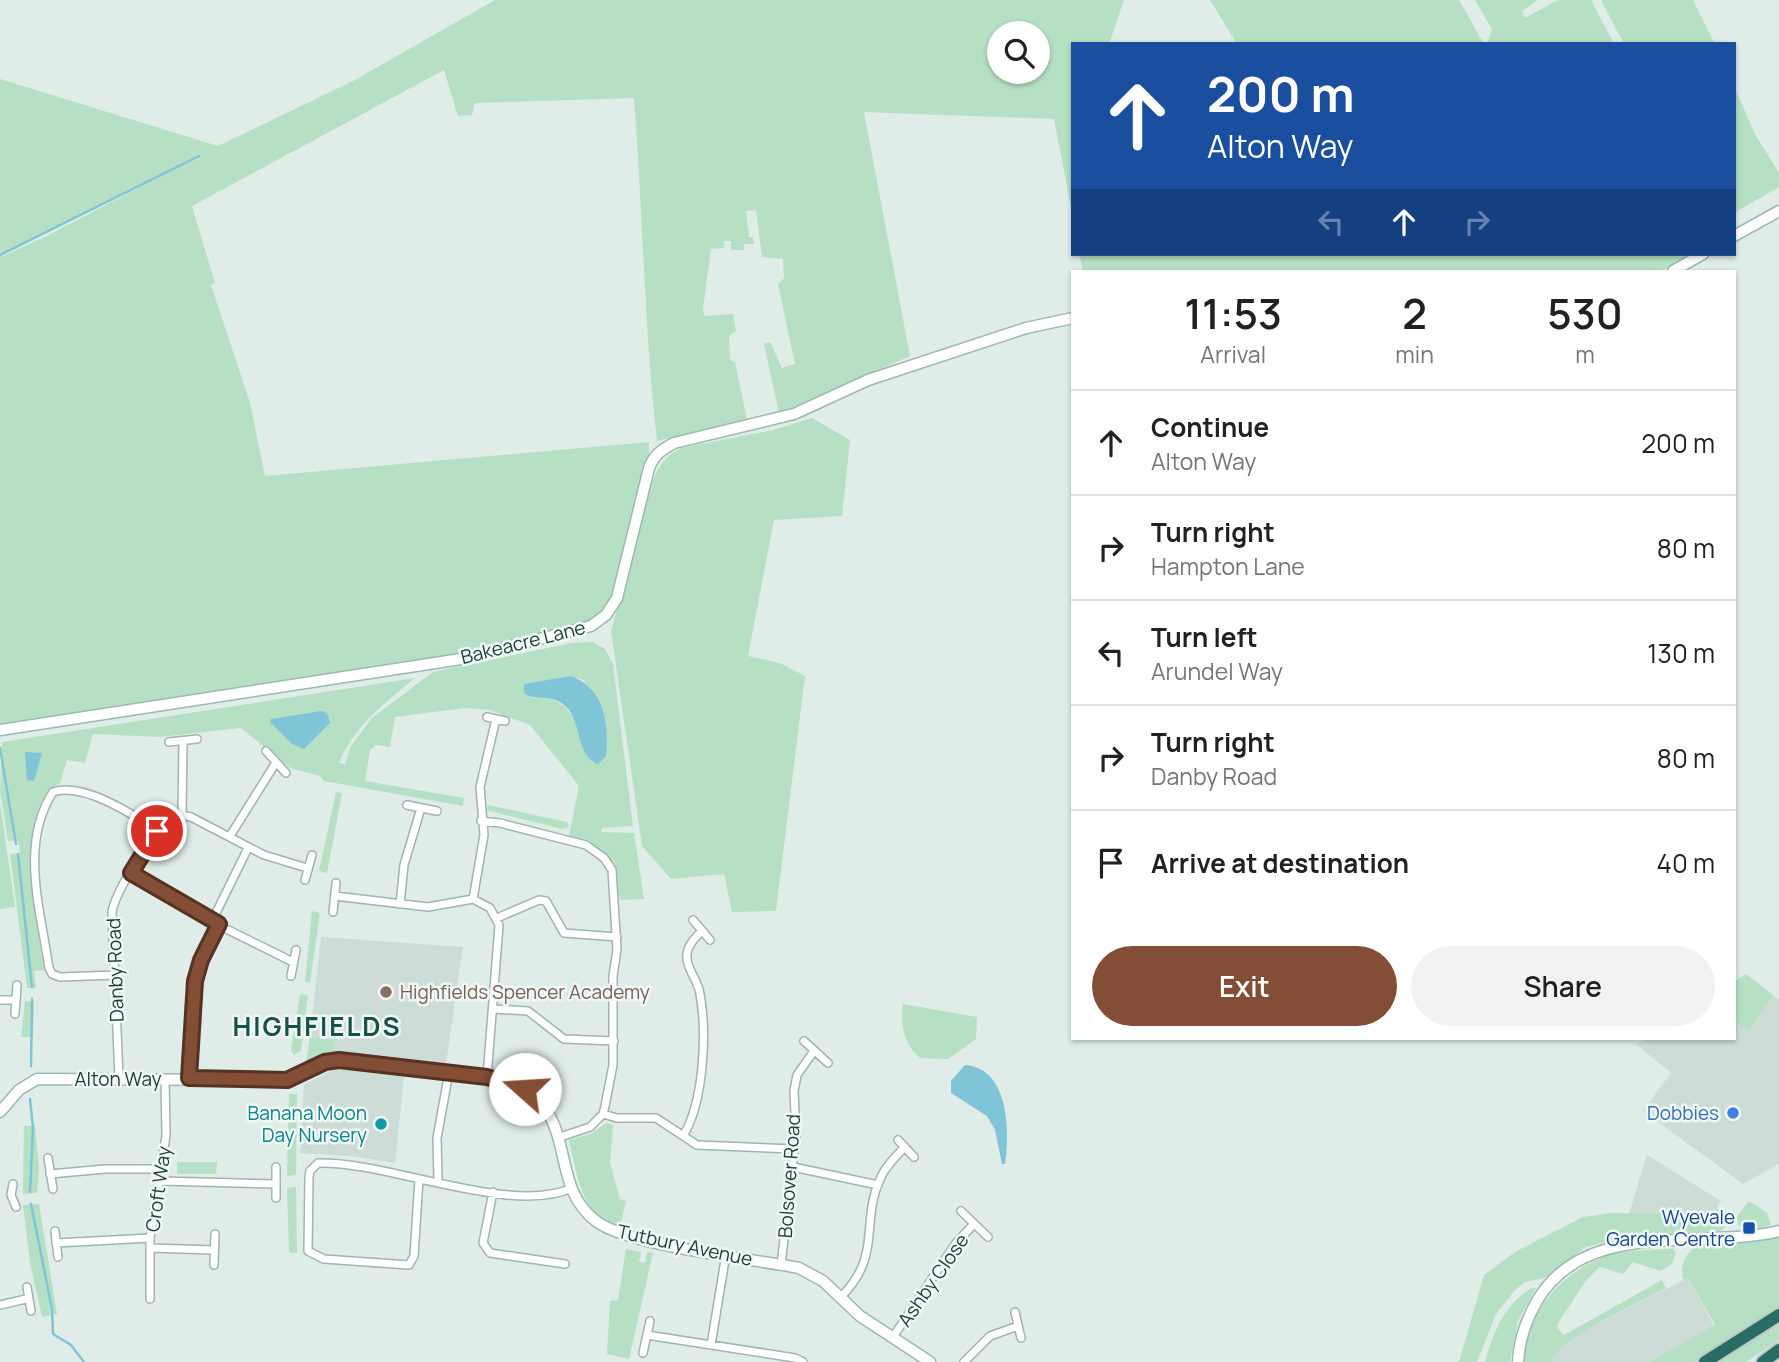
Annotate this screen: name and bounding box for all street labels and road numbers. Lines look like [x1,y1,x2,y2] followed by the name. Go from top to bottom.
[458,614,588,670] street label: Bakeacre Lane
[100,917,130,1023] street label: Danby Road
[75,1066,161,1092] street label: Alton Way
[772,1113,806,1239] street label: Bolsover Road
[139,1144,177,1234] street label: Croft Way
[615,1218,755,1272] street label: Tutbury Avenue
[891,1228,975,1332] street label: Ashby Close

